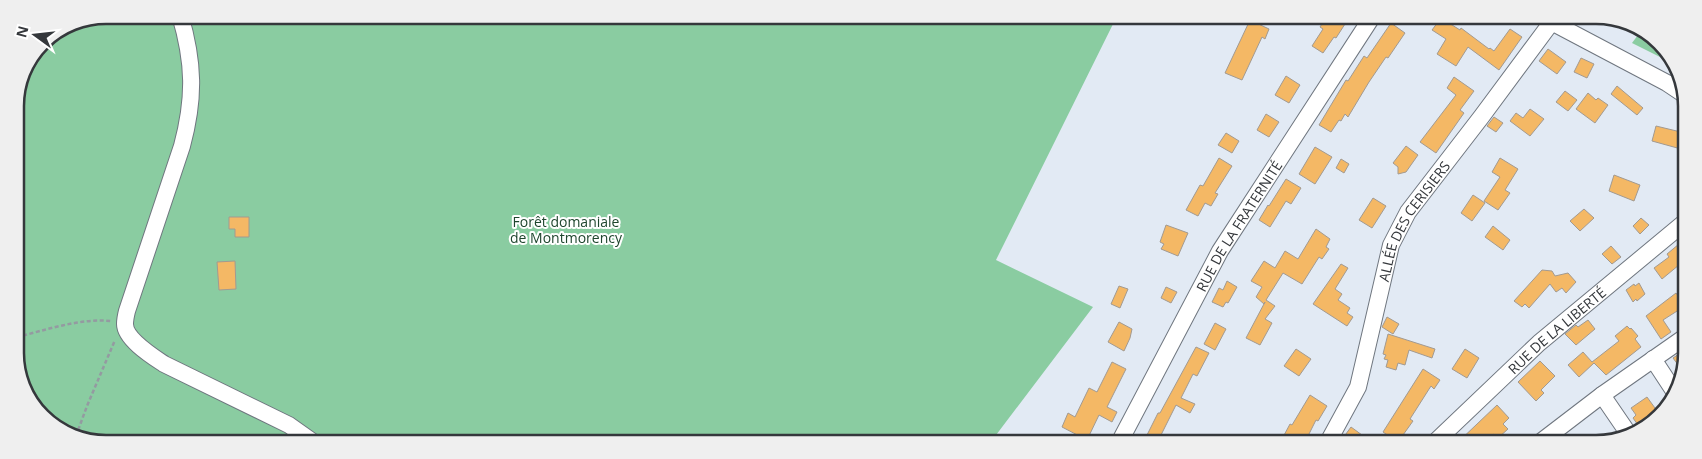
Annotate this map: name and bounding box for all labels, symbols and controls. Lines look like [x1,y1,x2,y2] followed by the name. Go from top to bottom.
[10,10,60,60] north arrow
[11,24,33,39] text: N
[1191,157,1286,295] street label: RUE DE LA FRATERNITÉ
[1373,157,1454,283] street label: ALLÉE DES CERISIERS
[510,212,623,247] park label: Forêt domaniale de Montmorency
[1503,282,1609,378] street label: RUE DE LA LIBERTÉ

